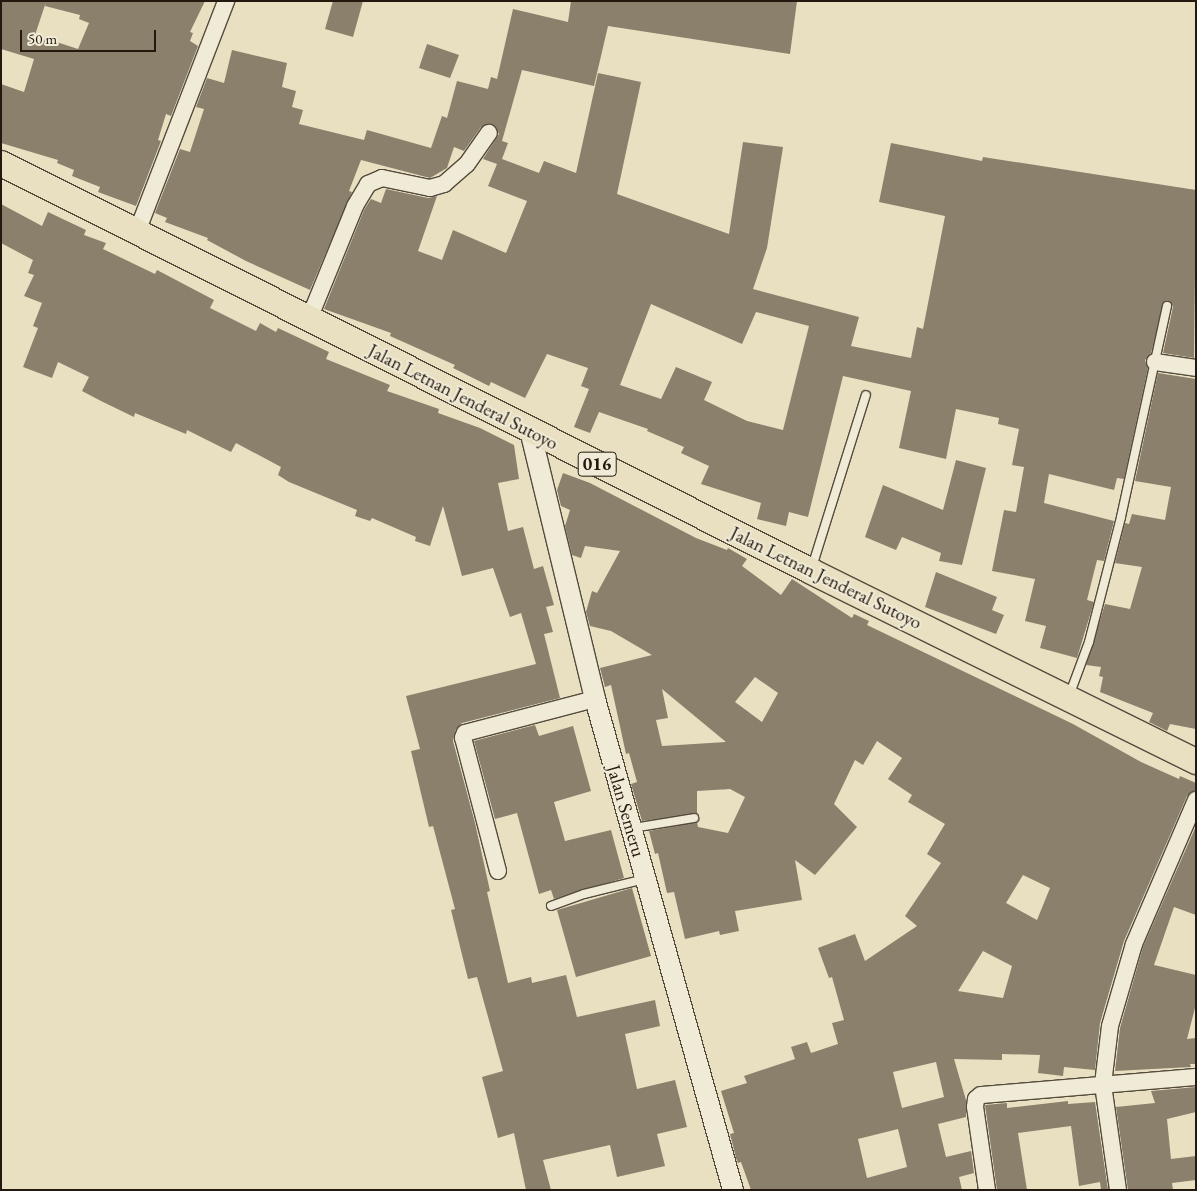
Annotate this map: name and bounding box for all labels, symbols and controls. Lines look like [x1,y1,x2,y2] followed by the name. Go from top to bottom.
[22,20,159,52] scale bar
[28,29,57,48] text: 50 m
[364,339,562,455] street label: Jalan Letnan Jenderal Sutoyo
[577,448,617,479] road number: 016
[727,522,925,634] street label: Jalan Letnan Jenderal Sutoyo
[602,762,650,860] street label: Jalan Semeru

